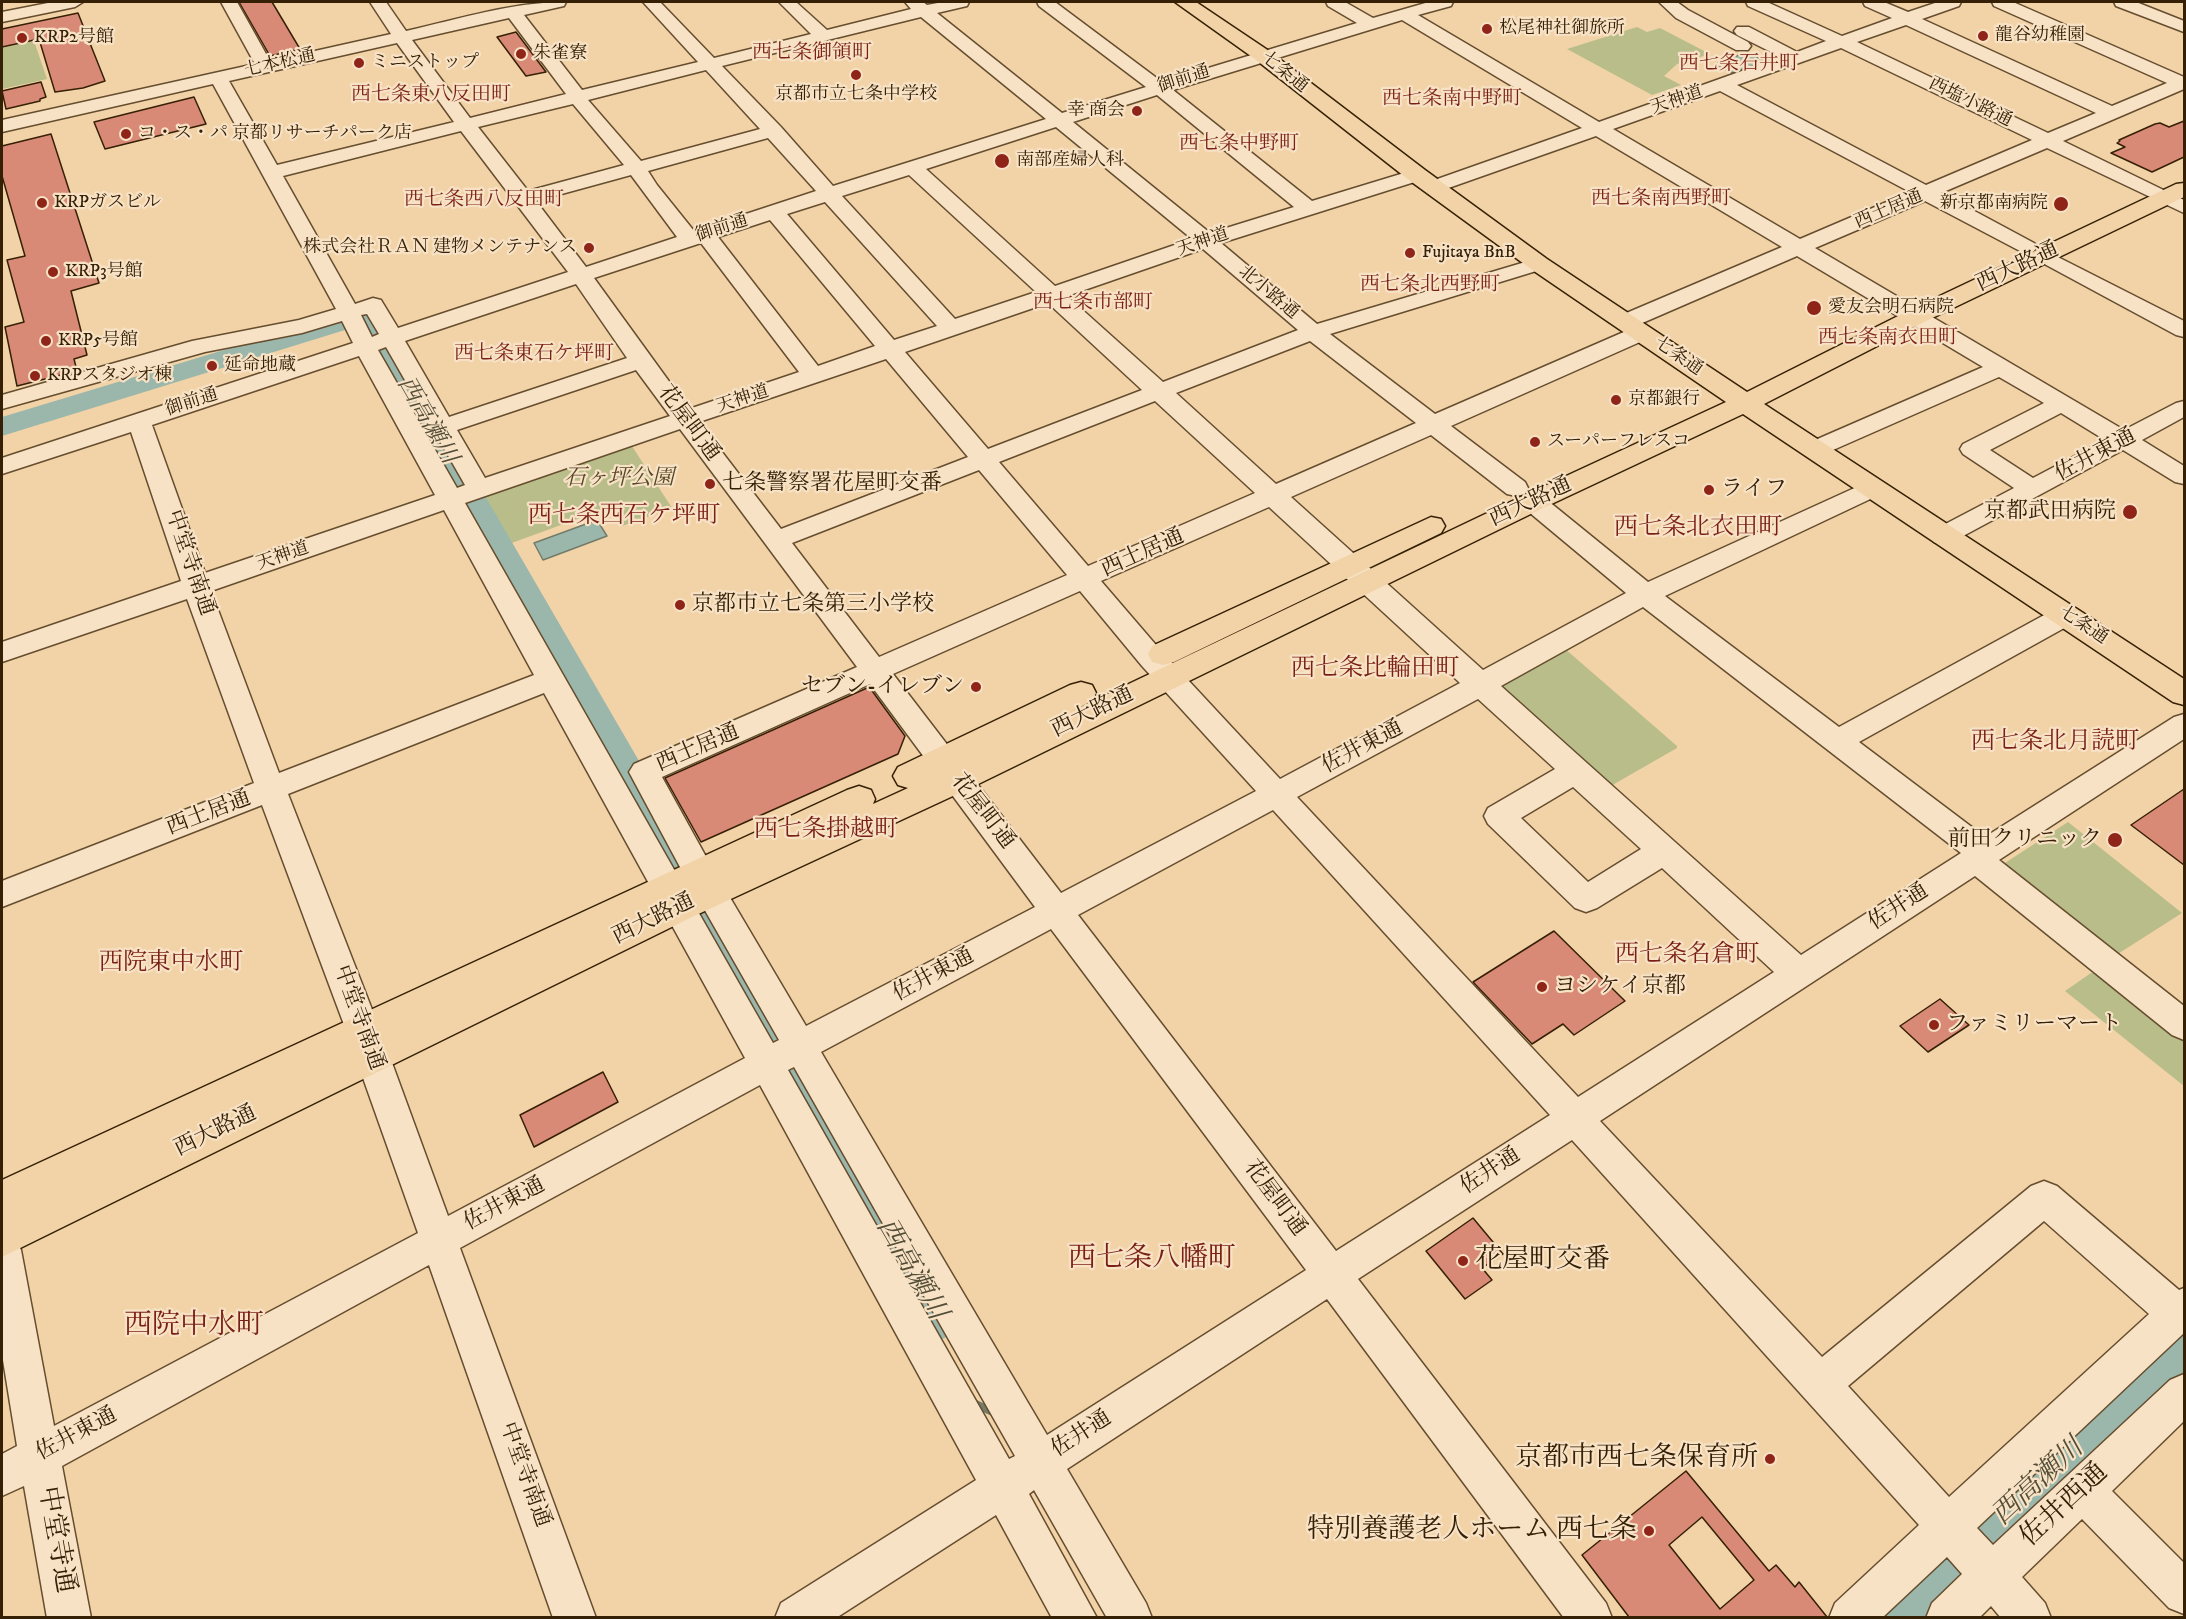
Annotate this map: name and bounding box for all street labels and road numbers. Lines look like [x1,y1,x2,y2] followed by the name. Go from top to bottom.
[242,45,318,83] street label: 七本松通
[1256,48,1312,98] street label: 七条通
[1155,61,1213,99] street label: 御前通
[1925,74,2015,132] street label: 西塩小路通
[1648,82,1706,120] street label: 天神道
[1852,186,1926,234] street label: 西土居通
[693,210,751,248] street label: 御前通
[1174,224,1232,262] street label: 天神道
[1973,237,2063,299] street label: 西大路通
[1233,262,1303,324] street label: 北小路通
[1650,333,1706,381] street label: 七条通
[651,381,725,467] street label: 花屋町通
[714,381,772,419] street label: 天神道
[163,384,221,422] street label: 御前通
[2051,424,2141,488] street label: 佐井東通
[1486,472,1576,534] street label: 西大路通
[159,507,219,619] street label: 中堂寺南通
[1097,524,1189,584] street label: 西土居通
[254,538,312,576] street label: 天神道
[2054,602,2112,650] street label: 七条通
[1048,682,1138,744] street label: 西大路通
[1318,716,1408,780] street label: 佐井東通
[652,720,744,778] street label: 西土居通
[945,769,1019,855] street label: 花屋町通
[163,786,255,842] street label: 西土居通
[1864,879,1934,937] street label: 佐井通
[609,889,699,951] street label: 西大路通
[889,944,979,1008] street label: 佐井東通
[327,962,389,1074] street label: 中堂寺南通
[171,1101,261,1163] street label: 西大路通
[1456,1143,1526,1201] street label: 佐井通
[1237,1156,1311,1242] street label: 花屋町通
[460,1173,550,1237] street label: 佐井東通
[32,1403,122,1467] street label: 佐井東通
[1047,1406,1117,1464] street label: 佐井通
[493,1419,555,1531] street label: 中堂寺南通
[2014,1457,2116,1555] street label: 佐井西通
[30,1484,80,1596] street label: 中堂寺通

